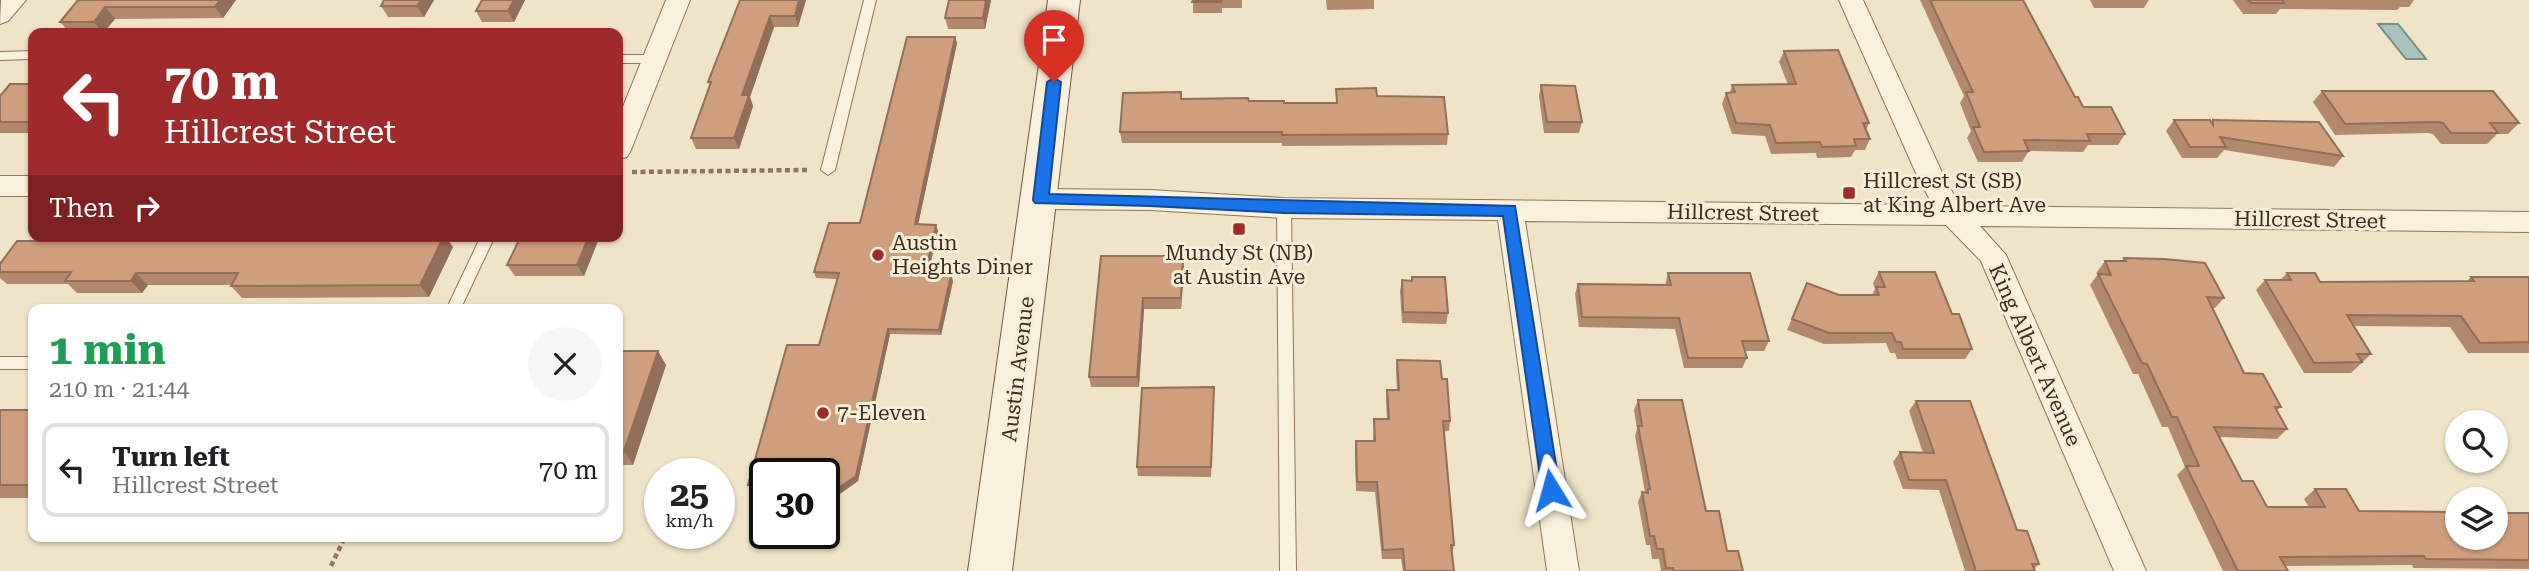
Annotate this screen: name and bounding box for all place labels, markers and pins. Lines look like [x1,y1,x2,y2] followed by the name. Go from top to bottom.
[1024,10,1084,82] pin
[1863,169,2046,217] place label: Hillcrest St (SB) at King Albert Ave
[1841,185,1857,201] marker: Hillcrest St (SB) at King Albert Ave
[1231,221,1247,237] marker: Mundy St (NB) at Austin Ave
[892,231,1033,279] place label: Austin Heights Diner
[1165,241,1313,289] place label: Mundy St (NB) at Austin Ave
[870,247,886,263] marker: Austin Heights Diner
[837,401,927,425] place label: 7-Eleven
[815,405,831,421] marker: 7-Eleven

